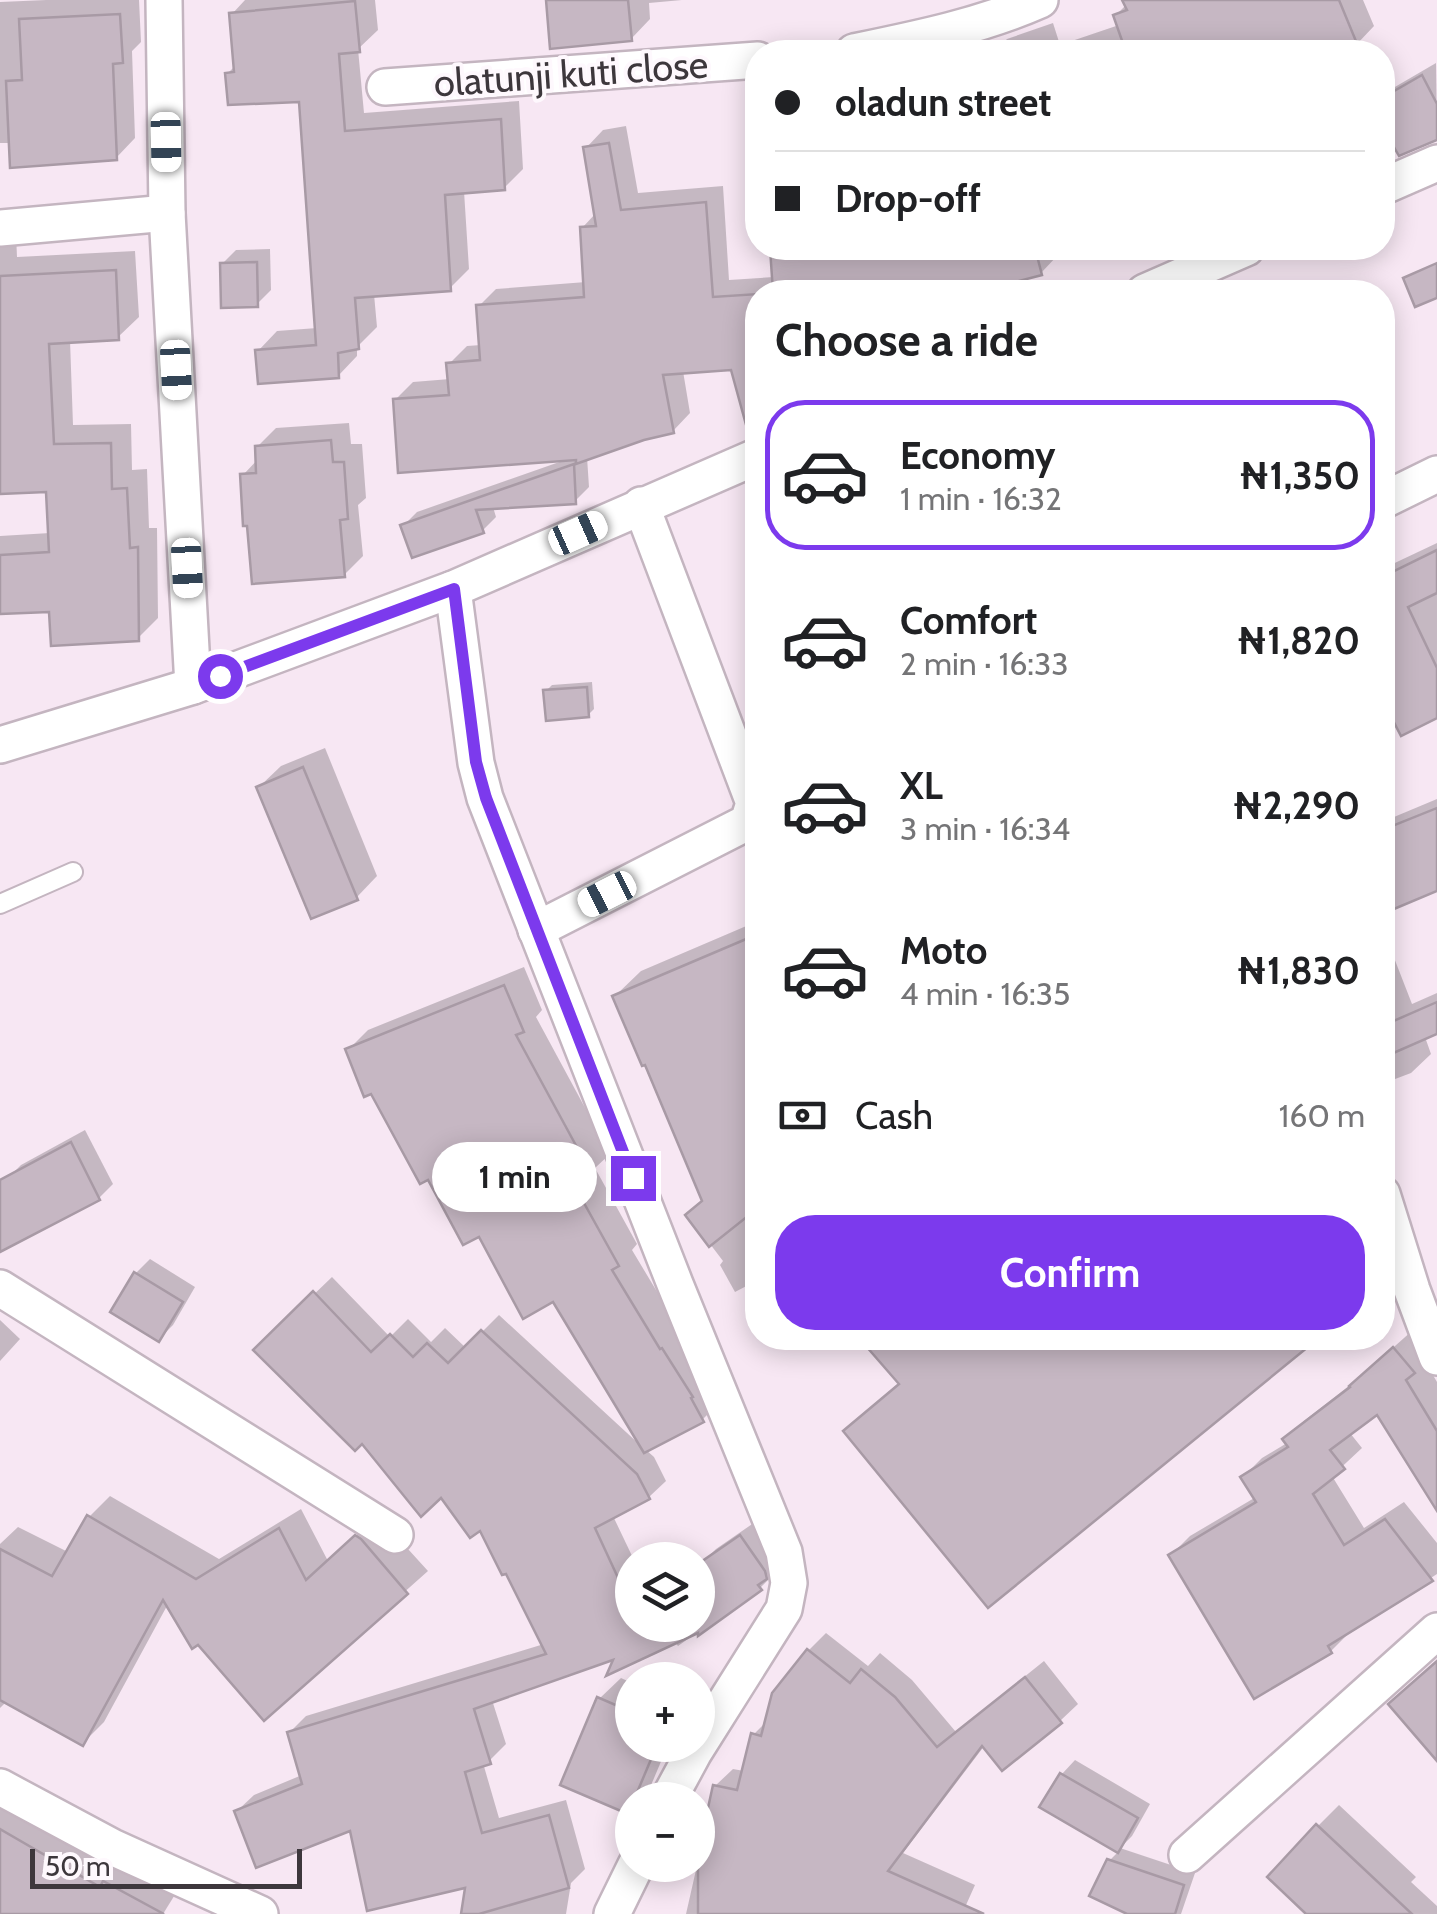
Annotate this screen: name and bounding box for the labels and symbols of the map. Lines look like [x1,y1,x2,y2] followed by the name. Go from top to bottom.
[432,40,710,107] street label: olatunji kuti close
[150,112,182,172] car
[159,339,193,401] car
[544,507,612,559] car
[170,537,204,599] car
[198,654,243,699] route start
[573,867,641,921] car
[433,1143,598,1213] callout: 1 min
[611,1156,656,1201] route end
[30,1844,302,1888] scale bar

